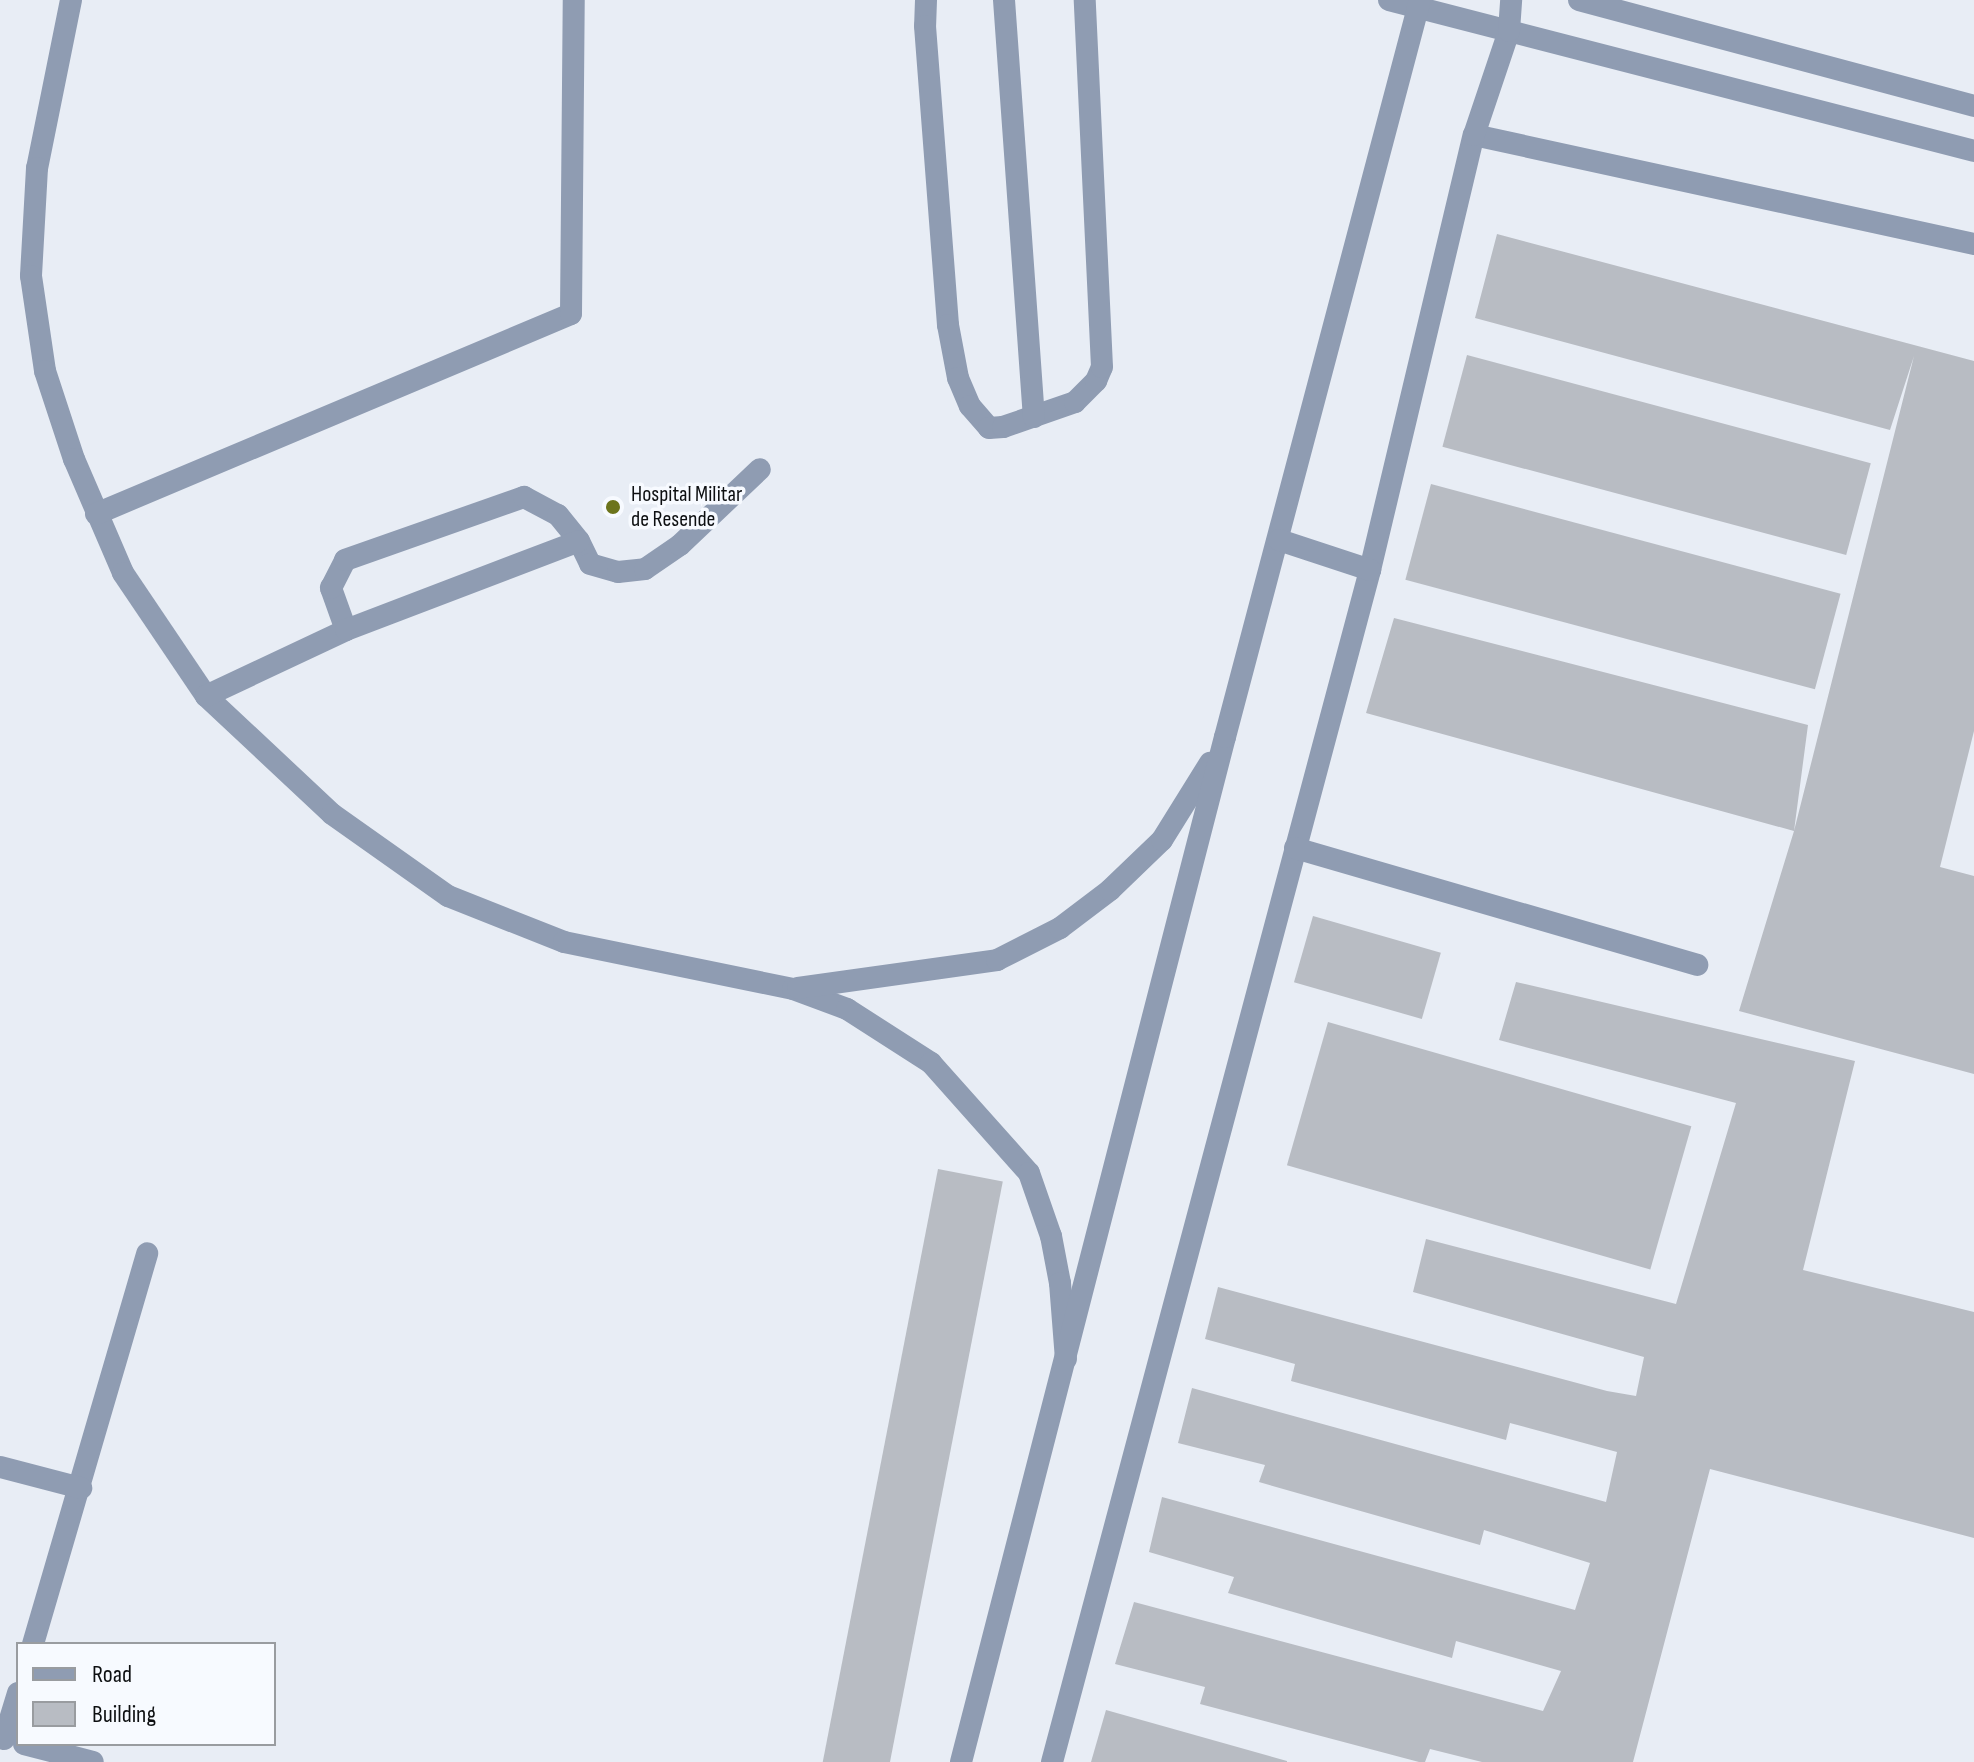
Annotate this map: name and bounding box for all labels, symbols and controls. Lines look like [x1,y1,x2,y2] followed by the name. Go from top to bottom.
[631,481,742,532] place label: Hospital Militar de Resende
[602,496,624,518] marker: Hospital Militar de Resende
[16,1642,276,1746] legend
[92,1660,132,1689] text: Road
[92,1700,156,1729] text: Building

